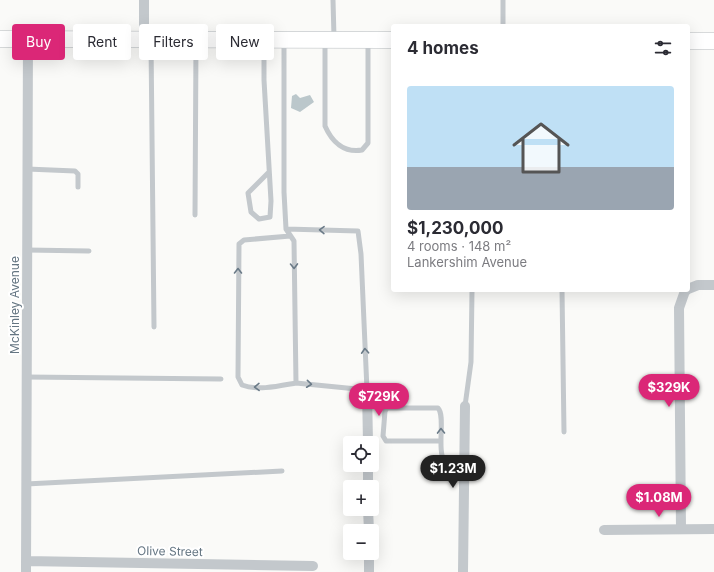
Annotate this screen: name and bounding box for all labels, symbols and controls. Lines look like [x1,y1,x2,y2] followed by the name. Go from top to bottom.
[12,24,65,60] chip: Buy
[73,24,131,60] chip: Rent
[139,24,208,60] chip: Filters
[216,24,274,60] chip: New
[652,37,674,59] icon: filters
[407,38,479,58] text: 4 homes
[505,112,577,184] icon: home
[407,218,503,238] text: $1,230,000
[319,226,325,234] one-way arrow
[407,238,511,254] text: 4 rooms · 148 m²
[407,254,527,270] text: Lankershim Avenue
[7,256,22,354] street label: McKinley Avenue
[290,263,298,269] one-way arrow
[234,268,242,274] one-way arrow
[361,348,370,354] one-way arrow
[641,374,697,408] pin: $329K
[648,379,690,395] text: $329K
[306,380,312,389] one-way arrow
[254,383,260,391] one-way arrow
[351,383,407,417] pin: $729K
[358,388,400,404] text: $729K
[437,428,445,434] one-way arrow
[343,436,379,560] map controls
[343,436,379,472] button: locate
[420,455,486,489] pin: $1.23M
[429,460,477,476] text: $1.23M
[343,480,379,516] button: +
[626,484,692,518] pin: $1.08M
[635,489,683,505] text: $1.08M
[343,524,379,560] button: −
[137,543,203,559] street label: Olive Street

